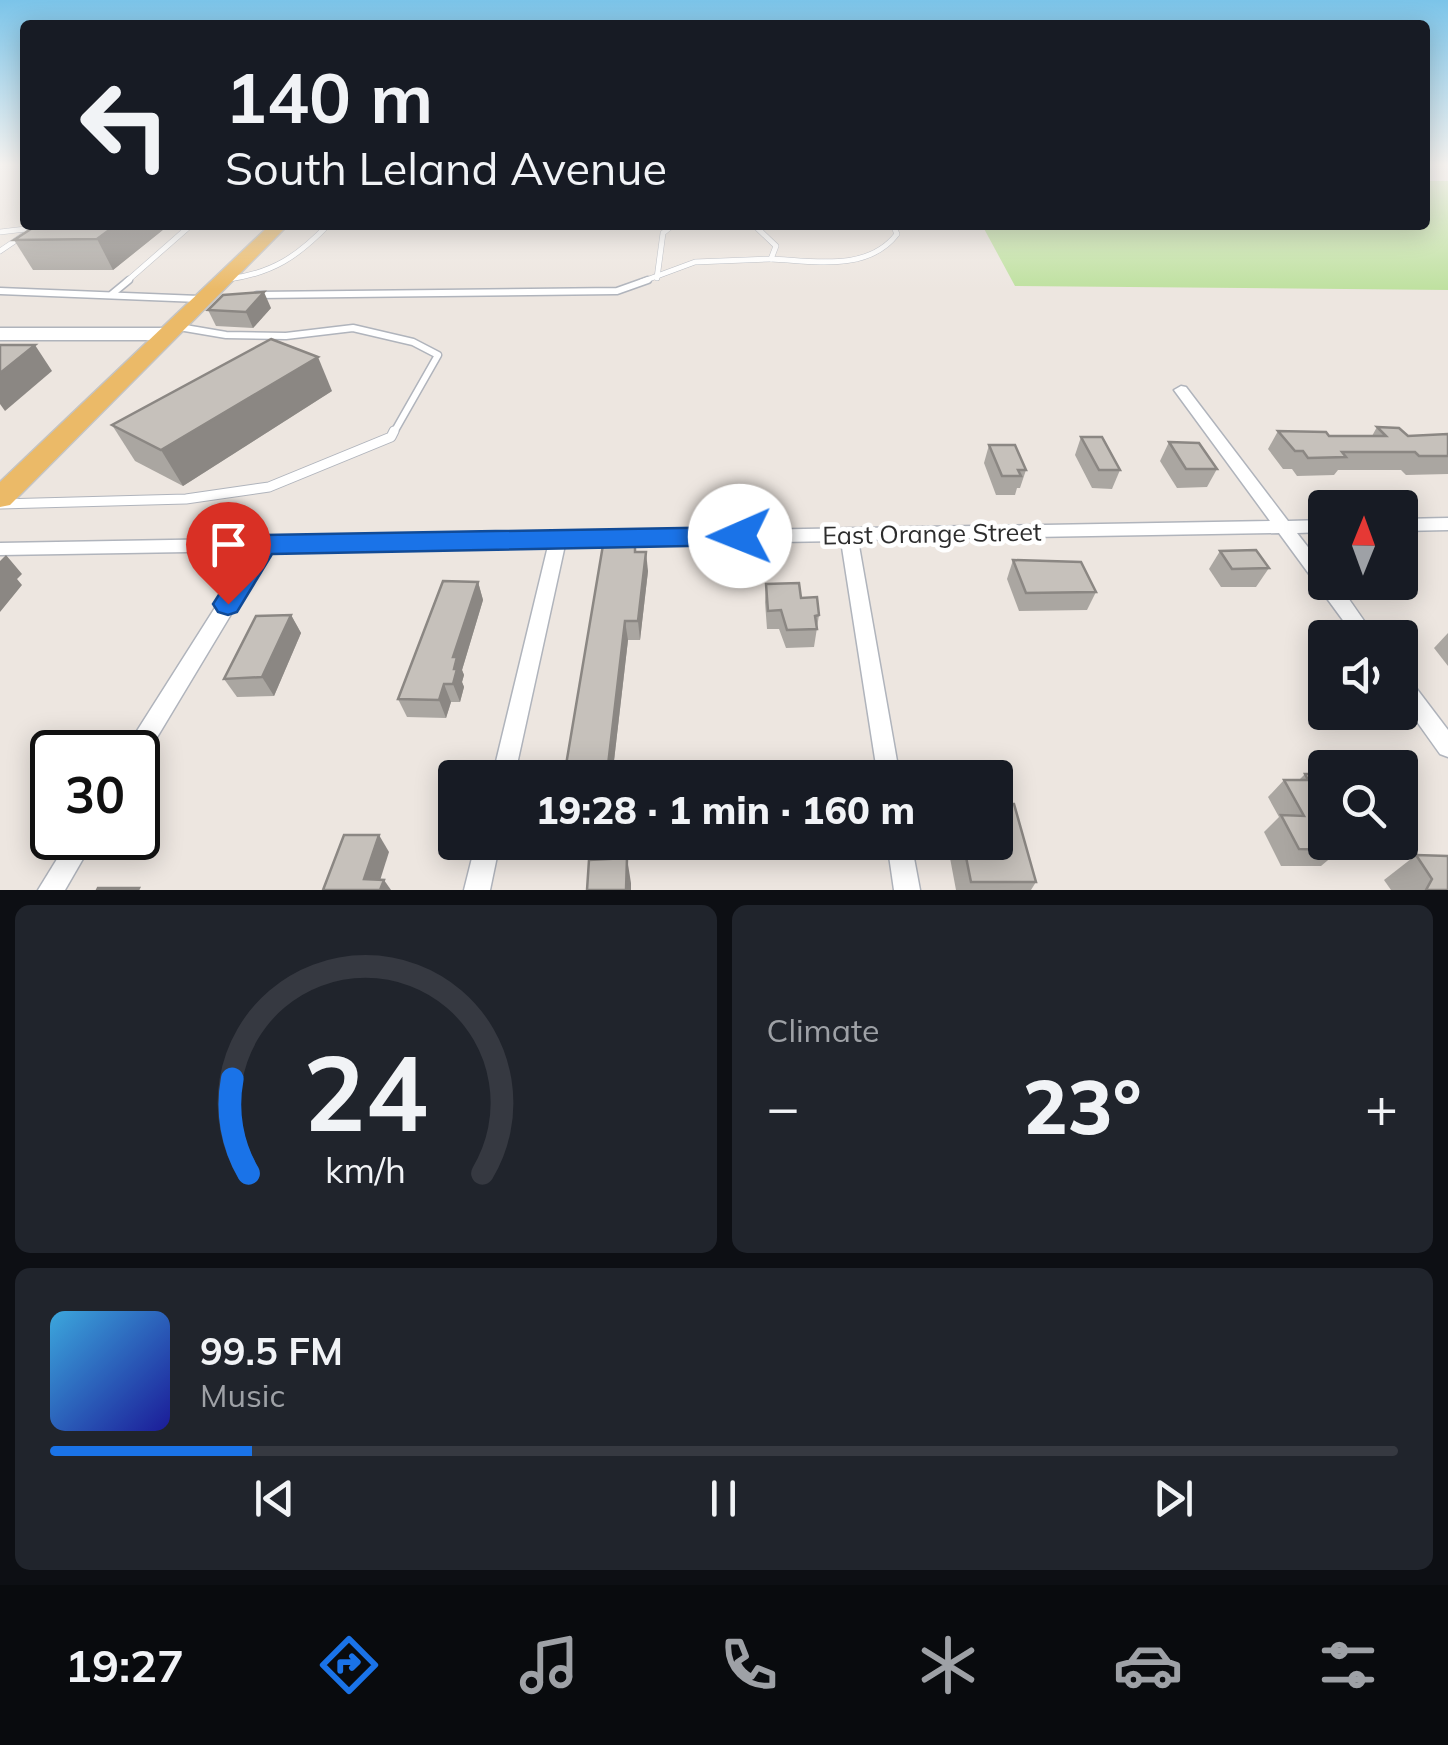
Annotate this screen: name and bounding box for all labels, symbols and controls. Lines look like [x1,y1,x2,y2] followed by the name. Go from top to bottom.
[225,53,433,141] text: 140 m
[60,60,190,190] icon: left
[225,140,667,196] text: South Leland Avenue
[688,484,792,588] position arrow
[1308,490,1418,600] north arrow
[1308,490,1418,860] map controls
[186,502,271,605] pin
[822,516,1042,550] street label: East Orange Street
[201,517,256,572] icon: arrive
[1308,620,1418,730] button: sound
[30,730,160,860] speed limit sign: 30
[1308,750,1418,860] button: search
[536,786,915,834] text: 19:28 · 1 min · 160 m
[767,1010,879,1050] text: Climate
[303,1026,428,1157] text: 24
[1023,1059,1142,1153] text: 23°
[767,1072,800,1141] text: −
[1365,1072,1398,1141] text: +
[325,1147,406,1192] text: km/h
[200,1327,343,1375] text: 99.5 FM
[200,1375,285,1415] text: Music
[247,1471,302,1526] icon: previous
[696,1471,751,1526] icon: pause
[1146,1471,1201,1526] icon: next
[314,1630,384,1700] icon: directions
[514,1630,584,1700] icon: music
[714,1630,784,1700] icon: phone
[913,1630,983,1700] icon: climate
[1113,1630,1183,1700] icon: car
[1313,1630,1383,1700] icon: filters
[65,1637,184,1693] text: 19:27

